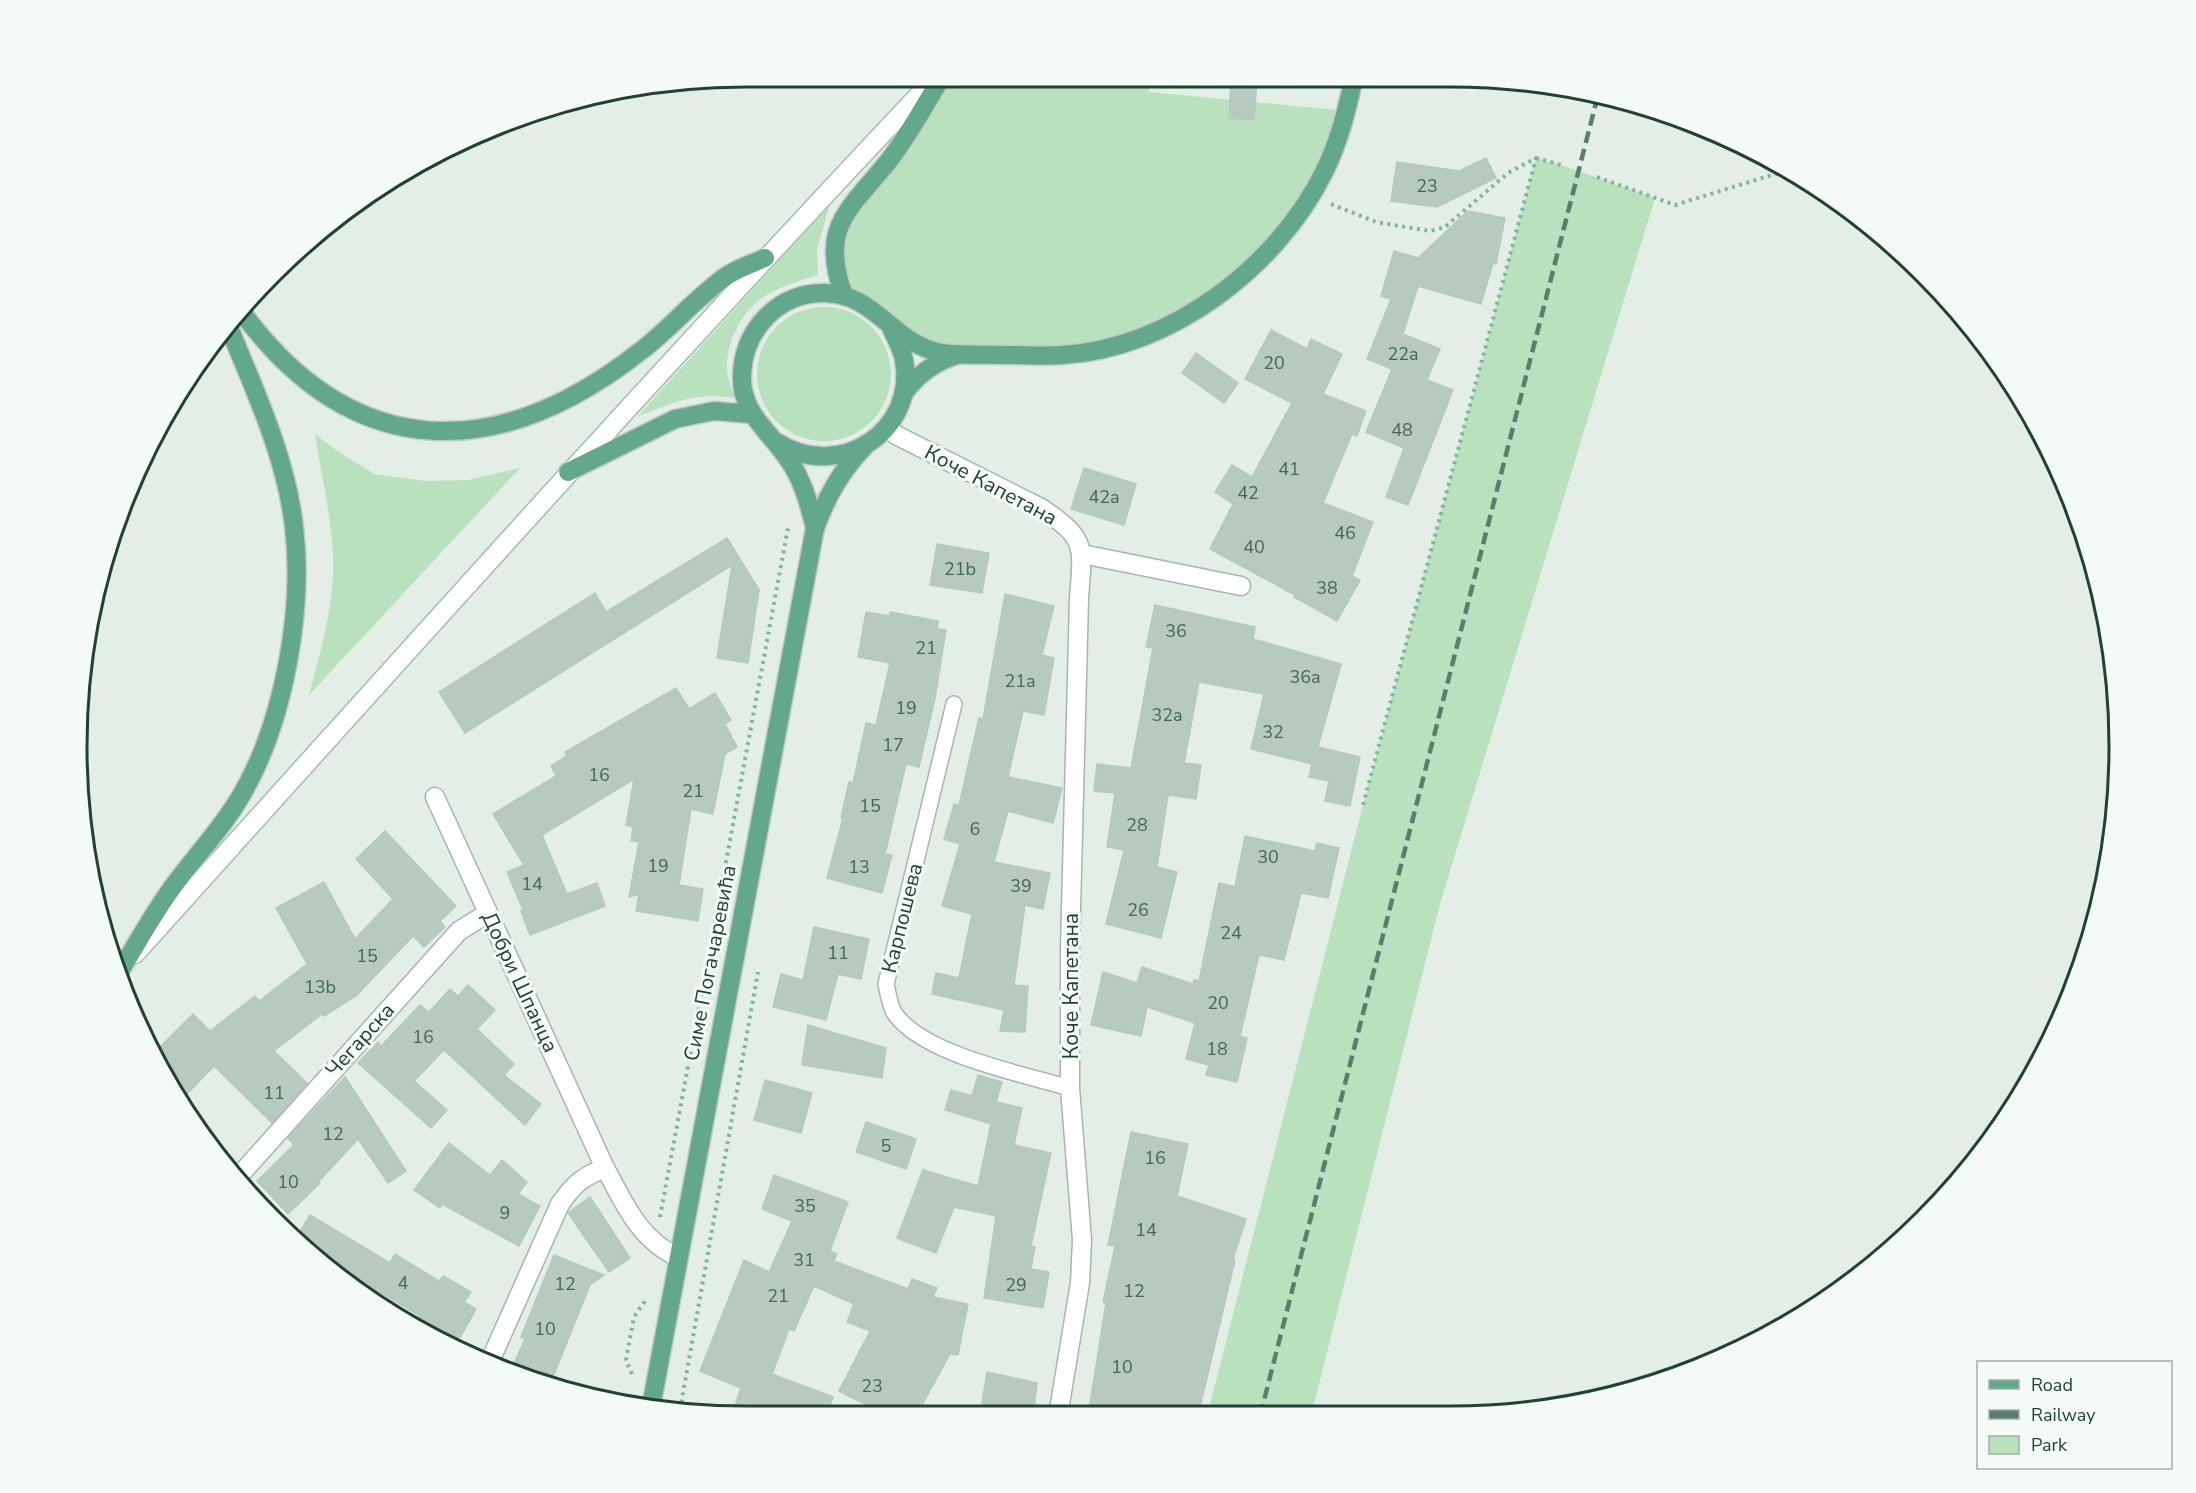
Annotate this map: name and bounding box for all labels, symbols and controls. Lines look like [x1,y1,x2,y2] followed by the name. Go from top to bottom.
[1416,174,1438,198] house number: 23
[1387,342,1419,366] house number: 22a
[1263,351,1285,375] house number: 20
[1391,418,1413,442] house number: 48
[920,438,1062,532] street label: Коче Капетана
[1278,457,1300,481] house number: 41
[1237,481,1259,505] house number: 42
[1088,485,1120,509] house number: 42a
[1334,521,1356,545] house number: 46
[1243,535,1265,559] house number: 40
[944,557,976,581] house number: 21b
[1316,576,1338,600] house number: 38
[1165,619,1187,643] house number: 36
[915,636,937,660] house number: 21
[1289,665,1321,689] house number: 36a
[1004,669,1036,693] house number: 21a
[895,696,917,720] house number: 19
[1151,703,1183,727] house number: 32a
[1262,720,1284,744] house number: 32
[882,733,904,757] house number: 17
[588,763,610,787] house number: 16
[682,779,704,803] house number: 21
[859,794,881,818] house number: 15
[1126,813,1148,837] house number: 28
[970,817,980,841] house number: 6
[1257,845,1279,869] house number: 30
[647,854,669,878] house number: 19
[848,855,870,879] house number: 13
[875,860,929,976] street label: Карпошева
[677,863,743,1063] street label: Симе Погачаревића
[521,872,543,896] house number: 14
[1010,874,1032,898] house number: 39
[1127,898,1149,922] house number: 26
[475,907,565,1057] street label: Добри Шпанца
[1057,913,1085,1059] street label: Коче Капетана
[1220,921,1242,945] house number: 24
[827,941,849,965] house number: 11
[356,944,378,968] house number: 15
[304,975,336,999] house number: 13b
[1207,991,1229,1015] house number: 20
[319,997,401,1083] street label: Чегарска
[412,1025,434,1049] house number: 16
[1206,1037,1228,1061] house number: 18
[263,1081,285,1105] house number: 11
[322,1122,344,1146] house number: 12
[881,1134,891,1158] house number: 5
[1144,1146,1166,1170] house number: 16
[277,1170,299,1194] house number: 10
[794,1194,816,1218] house number: 35
[500,1201,510,1225] house number: 9
[1135,1218,1157,1242] house number: 14
[793,1248,815,1272] house number: 31
[398,1271,409,1295] house number: 4
[554,1272,576,1296] house number: 12
[1005,1273,1027,1297] house number: 29
[1123,1279,1145,1303] house number: 12
[767,1284,789,1308] house number: 21
[534,1317,556,1341] house number: 10
[1111,1355,1133,1379] house number: 10
[1977,1361,2172,1469] legend
[2031,1373,2073,1397] text: Road
[861,1374,883,1398] house number: 23
[2031,1403,2096,1427] text: Railway
[2031,1433,2068,1457] text: Park

